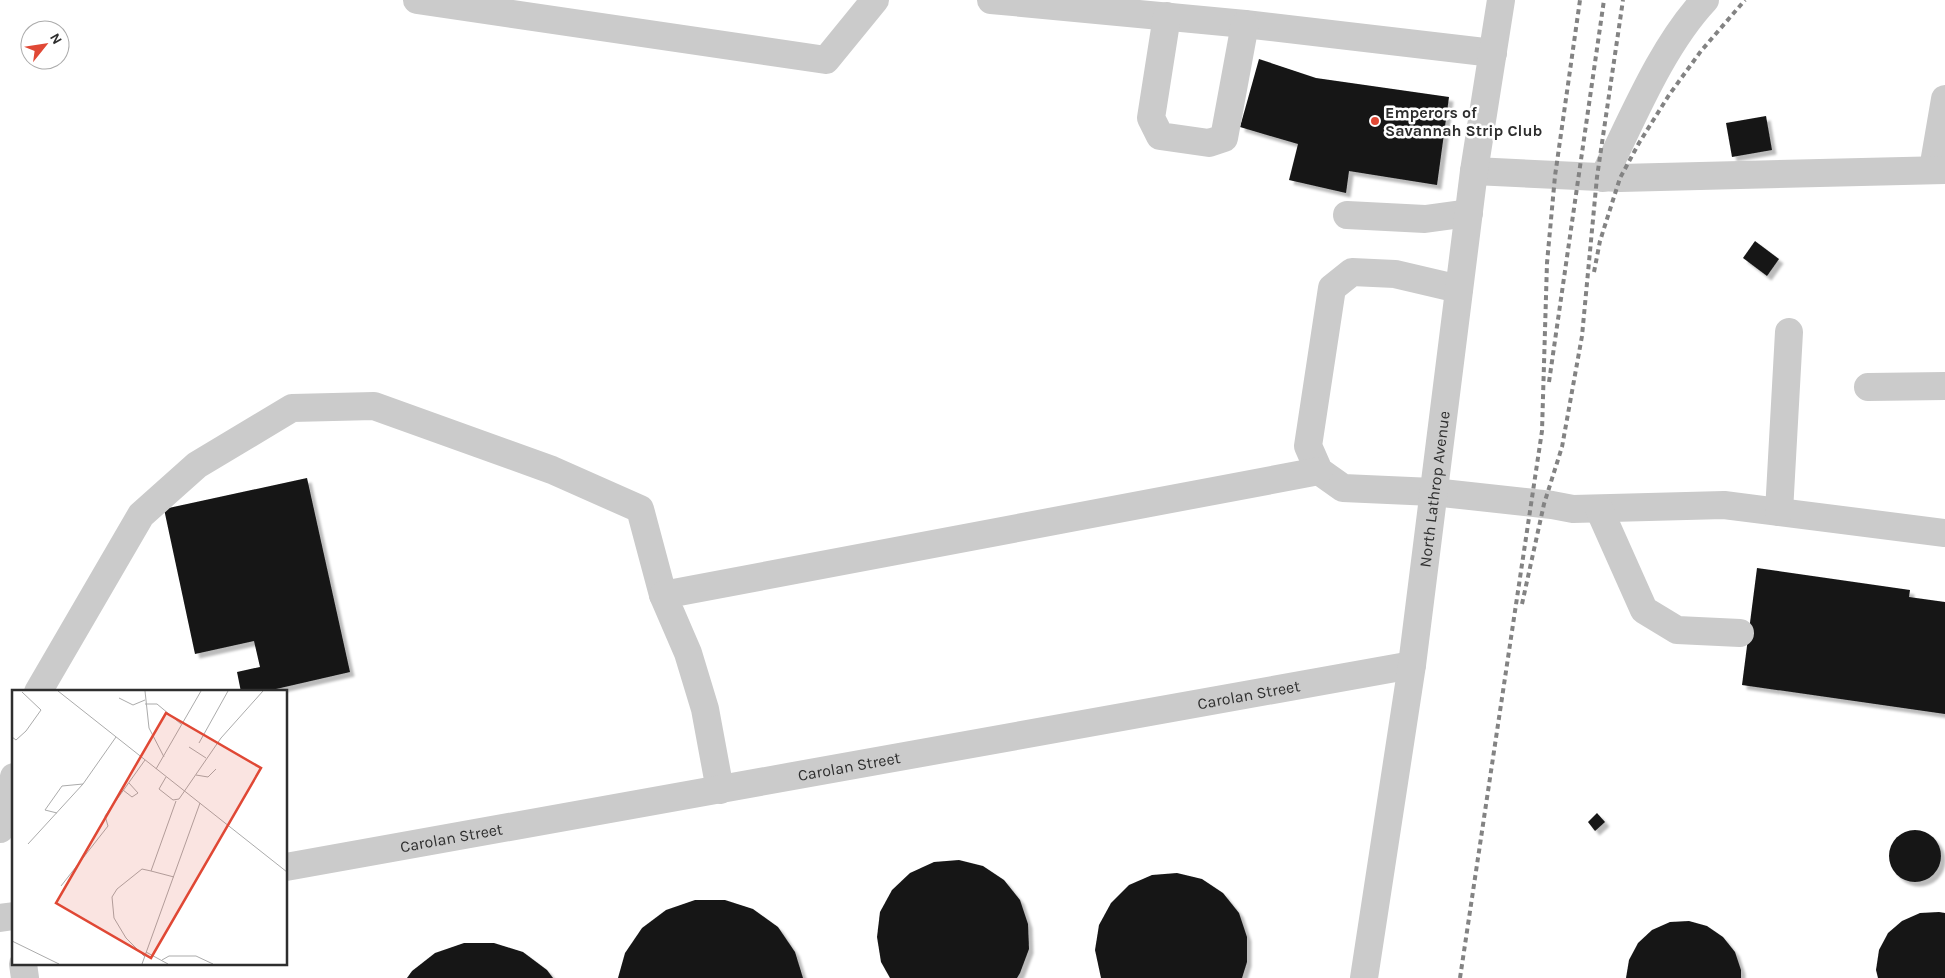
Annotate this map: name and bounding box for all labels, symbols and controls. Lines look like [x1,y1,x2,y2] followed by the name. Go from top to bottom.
[20,20,70,70] north arrow
[46,30,66,47] text: N
[1385,103,1542,140] place label: Emperors of Savannah Strip Club
[1369,115,1381,127] marker: Emperors of Savannah Strip Club
[1415,410,1453,568] street label: North Lathrop Avenue
[1196,676,1301,713] street label: Carolan Street
[12,690,288,966] inset map
[796,747,902,785] street label: Carolan Street
[399,819,504,856] street label: Carolan Street

